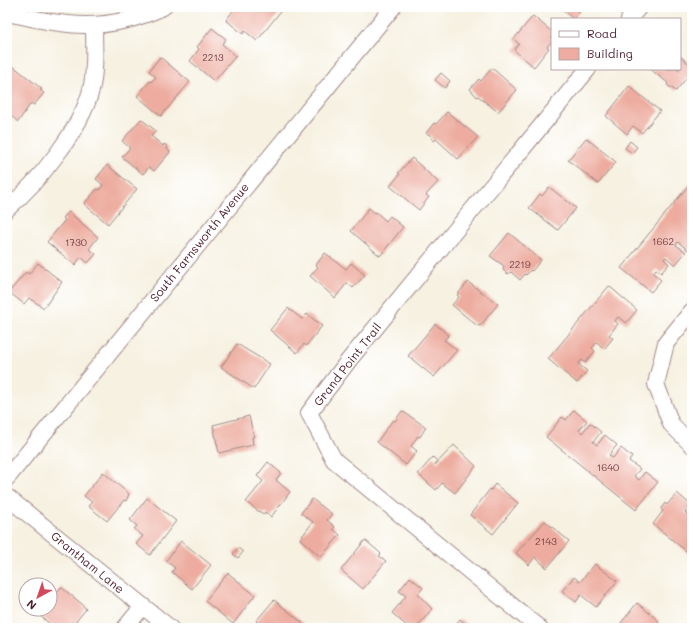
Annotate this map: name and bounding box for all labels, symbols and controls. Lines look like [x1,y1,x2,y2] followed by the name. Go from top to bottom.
[551,18,681,70] legend
[587,25,617,41] text: Road
[587,45,633,61] text: Building
[202,50,224,64] house number: 2213
[146,179,252,305] street label: South Farnsworth Avenue
[652,234,674,248] house number: 1662
[65,235,87,249] house number: 1730
[509,257,531,271] house number: 2219
[310,319,384,409] street label: Grand Point Trail
[597,460,619,474] house number: 1640
[48,528,128,596] street label: Grantham Lane
[535,534,557,548] house number: 2143
[18,577,58,617] north arrow
[23,597,39,613] text: N

